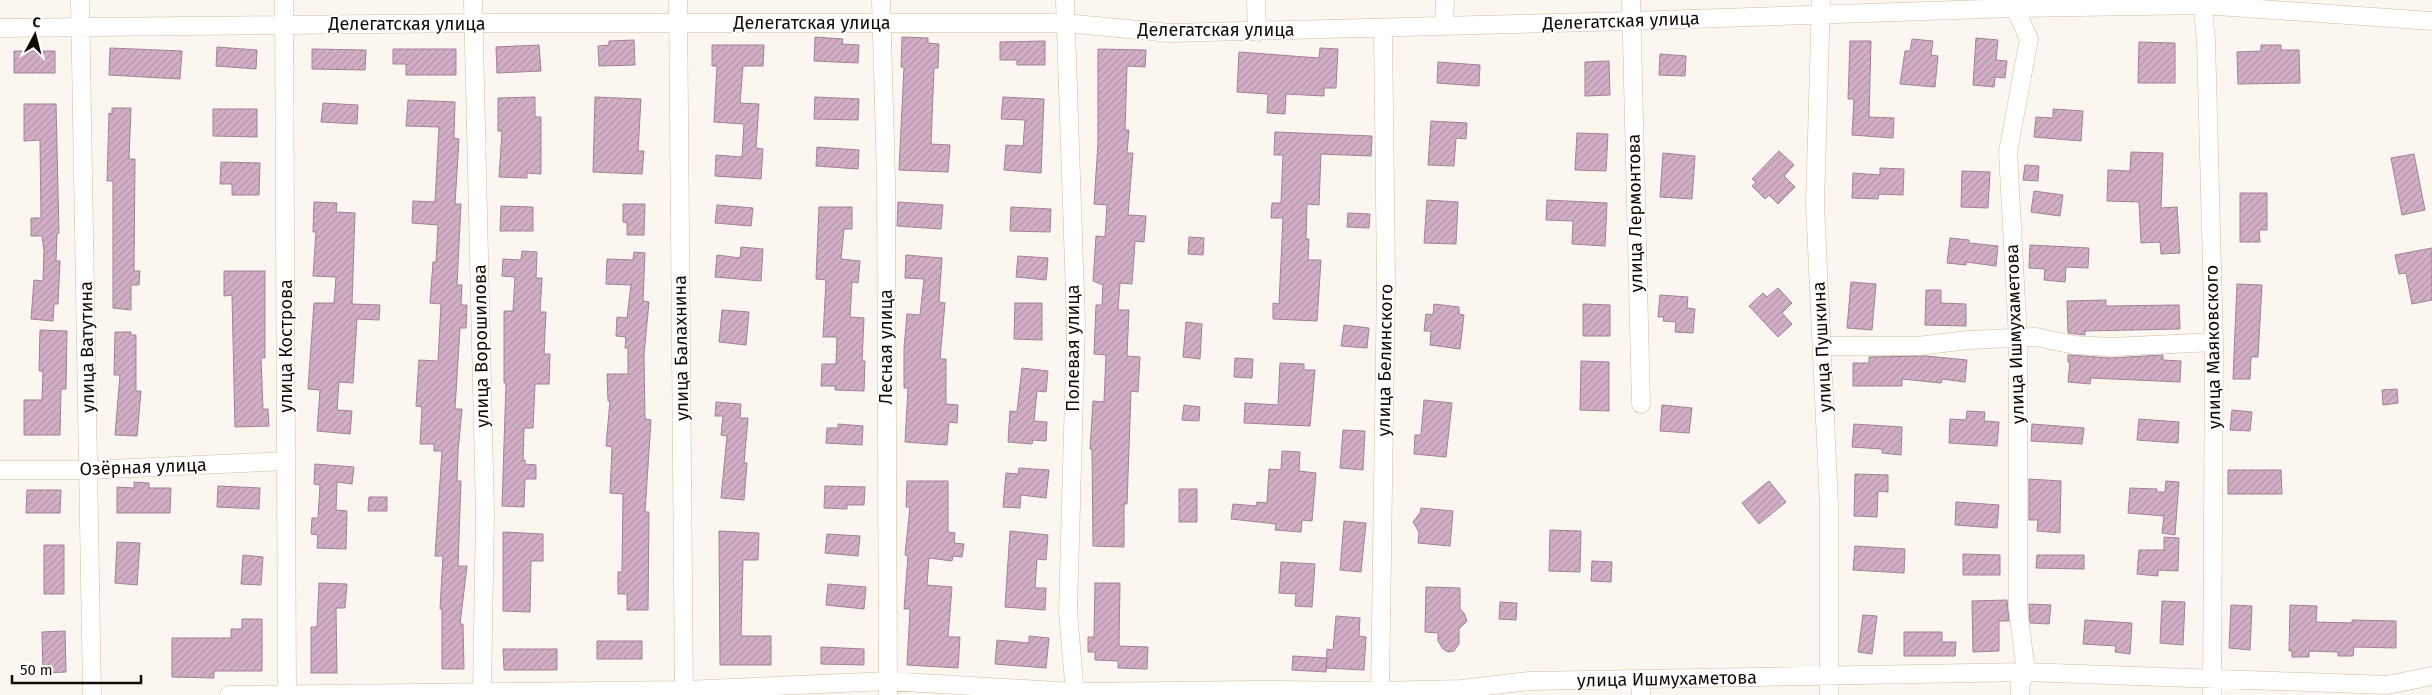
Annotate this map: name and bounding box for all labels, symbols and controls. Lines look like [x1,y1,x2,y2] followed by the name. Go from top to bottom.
[1541,7,1700,35] street label: Делегатская улица
[10,10,60,60] north arrow
[732,12,891,34] street label: Делегатская улица
[327,13,486,35] street label: Делегатская улица
[31,14,42,32] text: С
[1136,19,1295,41] street label: Делегатская улица
[1623,134,1647,292] street label: улица Лермонтова
[2001,244,2029,424] street label: улица Ишмухаметова
[469,264,493,428] street label: улица Ворошилова
[2201,265,2225,429] street label: улица Маяковского
[669,275,693,421] street label: улица Балахнина
[275,279,297,413] street label: улица Кострова
[75,281,99,413] street label: улица Ватутина
[1808,281,1836,413] street label: улица Пушкина
[1373,283,1397,437] street label: улица Белинского
[1062,284,1084,412] street label: Полевая улица
[875,289,897,405] street label: Лесная улица
[79,454,207,480] street label: Озёрная улица
[12,652,141,684] scale bar
[20,661,53,679] text: 50 m
[1577,666,1757,692] street label: улица Ишмухаметова

